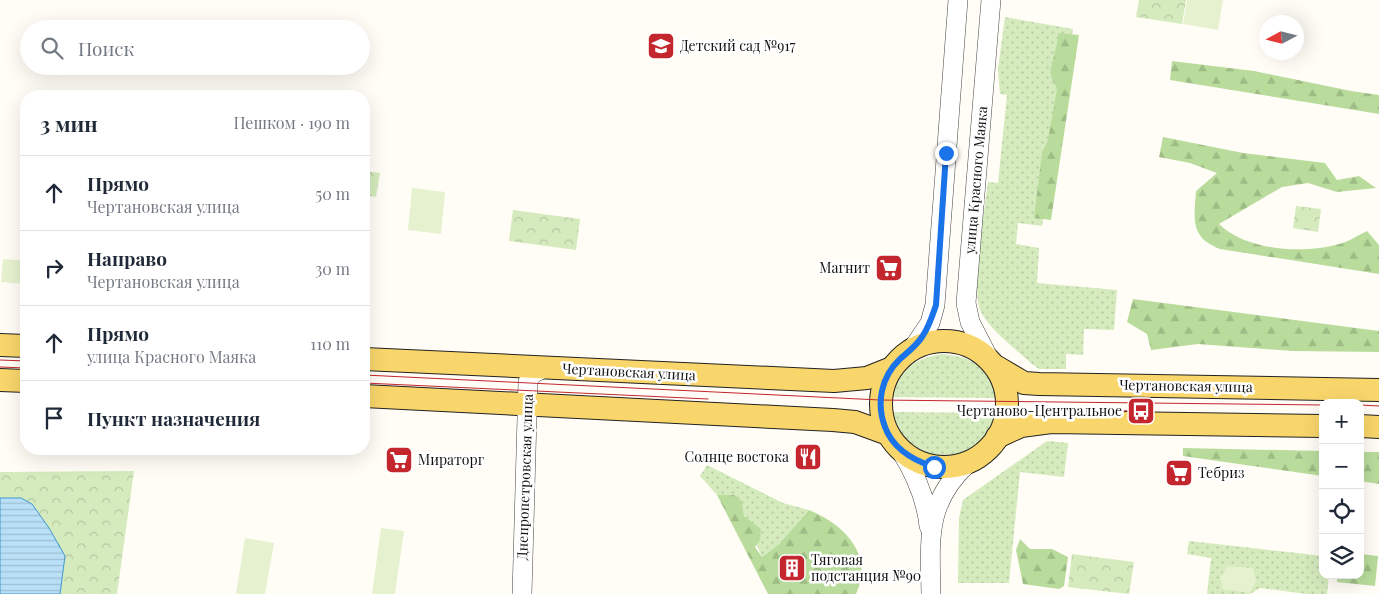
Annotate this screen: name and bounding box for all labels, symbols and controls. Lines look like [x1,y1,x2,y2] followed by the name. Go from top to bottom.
[1259,15,1304,60] north arrow
[20,20,370,75] search box
[646,31,676,61] school or university icon: Детский сад №917
[38,34,66,62] icon: search
[78,35,134,61] text: Поиск
[680,36,796,55] place label: Детский сад №917
[959,105,991,256] street label: улица Красного Маяка
[40,109,98,137] text: 3 мин
[233,112,350,133] text: Пешком · 190 m
[935,142,958,165] route end
[87,170,149,196] text: Прямо
[40,179,68,207] icon: ahead
[316,183,350,204] text: 50 m
[87,196,240,217] text: Чертановская улица
[87,245,167,271] text: Направо
[874,253,904,283] supermarket icon: Магнит
[40,254,68,282] icon: right
[315,258,350,279] text: 30 m
[819,258,870,277] place label: Магнит
[87,271,240,292] text: Чертановская улица
[87,320,149,346] text: Прямо
[40,329,68,357] icon: ahead
[310,333,350,354] text: 110 m
[87,346,256,367] text: улица Красного Маяка
[562,359,696,384] street label: Чертановская улица
[1119,375,1253,396] street label: Чертановская улица
[512,394,537,560] street label: Днепропетровская улица
[1126,396,1156,426] bus stop icon: Чертаново-Центральное
[1319,399,1364,579] map controls
[1319,399,1364,444] button: +
[957,401,1122,420] place label: Чертаново-Центральное
[40,404,68,432] icon: arrive
[87,405,260,431] text: Пункт назначения
[793,442,823,472] restaurant icon: Солнце востока
[1319,444,1364,489] button: −
[384,445,414,475] supermarket icon: Мираторг
[685,447,789,466] place label: Солнце востока
[418,450,485,469] place label: Мираторг
[923,456,946,479] route start
[1164,458,1194,488] supermarket icon: Тебриз
[1198,463,1244,482] place label: Тебриз
[1319,489,1364,534] button: locate
[1319,534,1364,579] button: layers
[811,550,921,585] place label: Тяговая подстанция №90
[777,553,807,583] building icon: Тяговая подстанция №90

